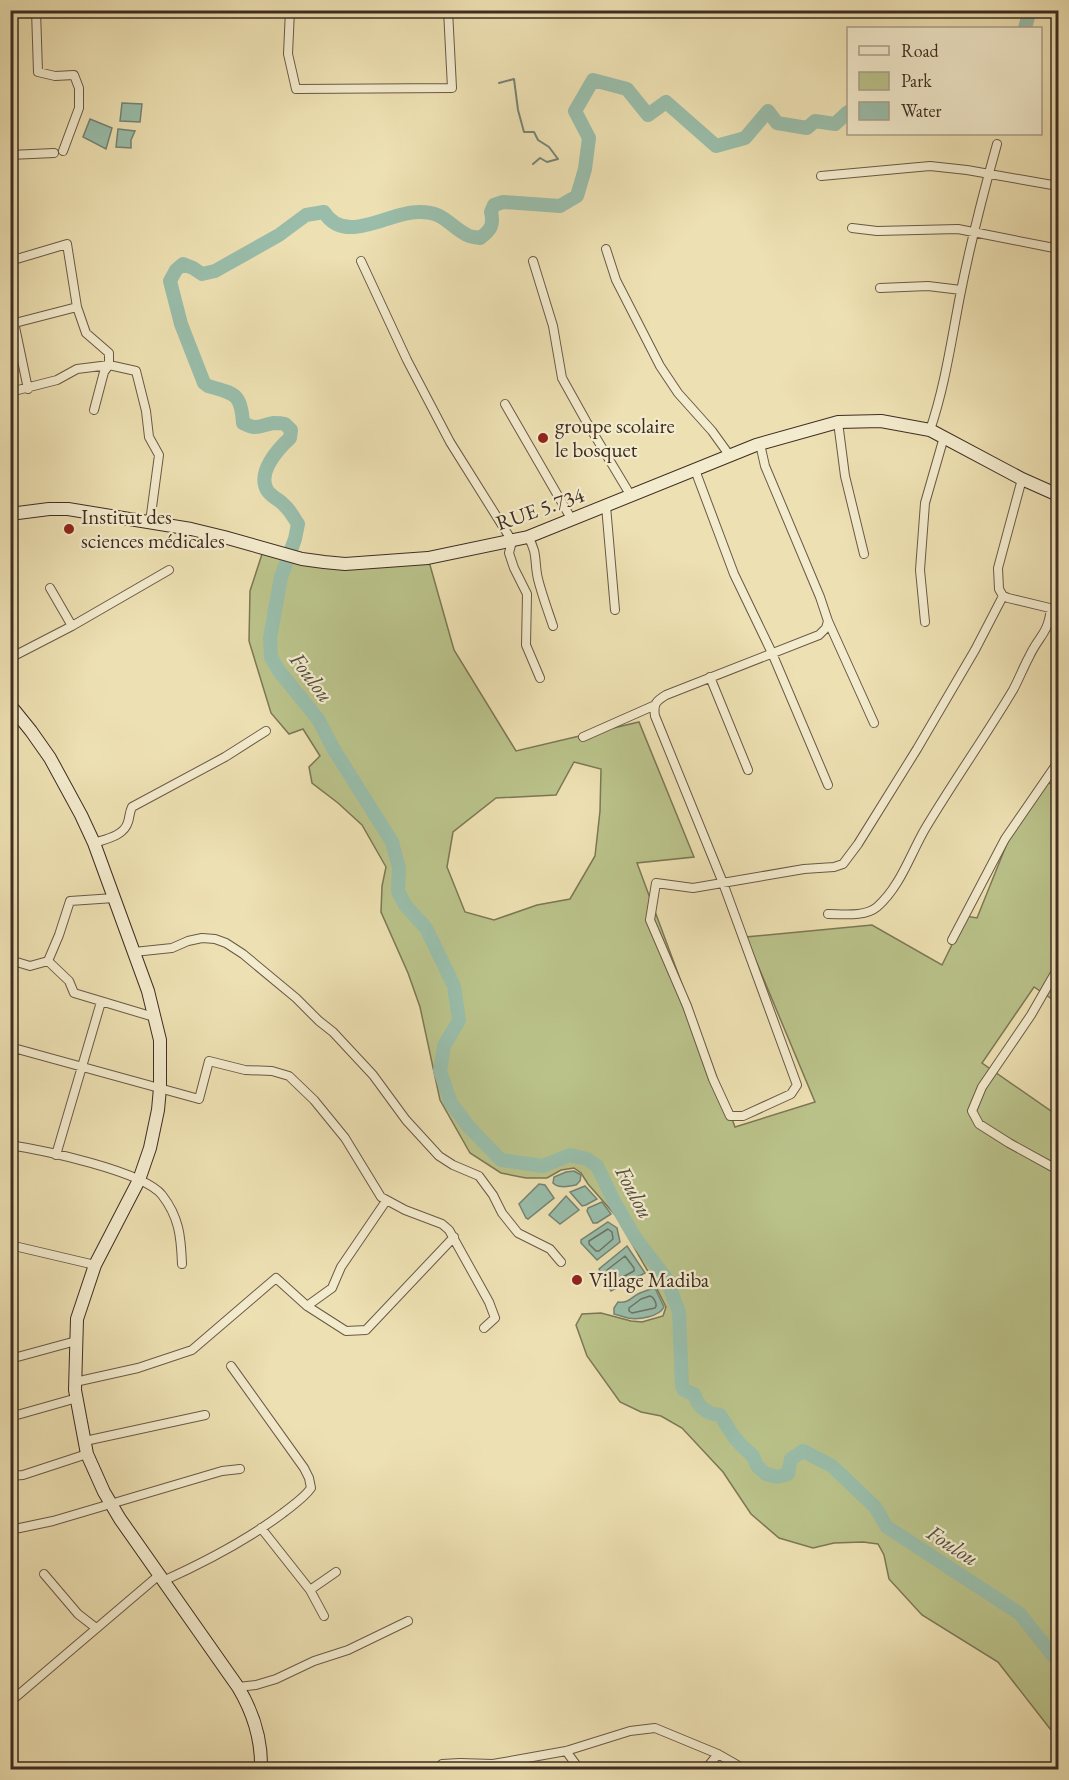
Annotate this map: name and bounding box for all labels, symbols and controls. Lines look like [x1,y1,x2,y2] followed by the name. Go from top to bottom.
[847,27,1042,135] legend
[901,39,940,62] text: Road
[901,69,932,92] text: Park
[901,99,942,122] text: Water
[555,412,675,463] place label: groupe scolaire le bosquet
[536,431,550,445] marker: groupe scolaire le bosquet
[492,481,588,536] street label: RUE 5.734
[81,503,225,554] place label: Institut des sciences médicales
[62,522,76,536] marker: Institut des sciences médicales
[283,645,340,708] water label: Foulou
[608,1160,661,1224] water label: Foulou
[589,1266,710,1293] place label: Village Madiba
[570,1273,584,1287] marker: Village Madiba
[920,1517,984,1573] water label: Foulou

